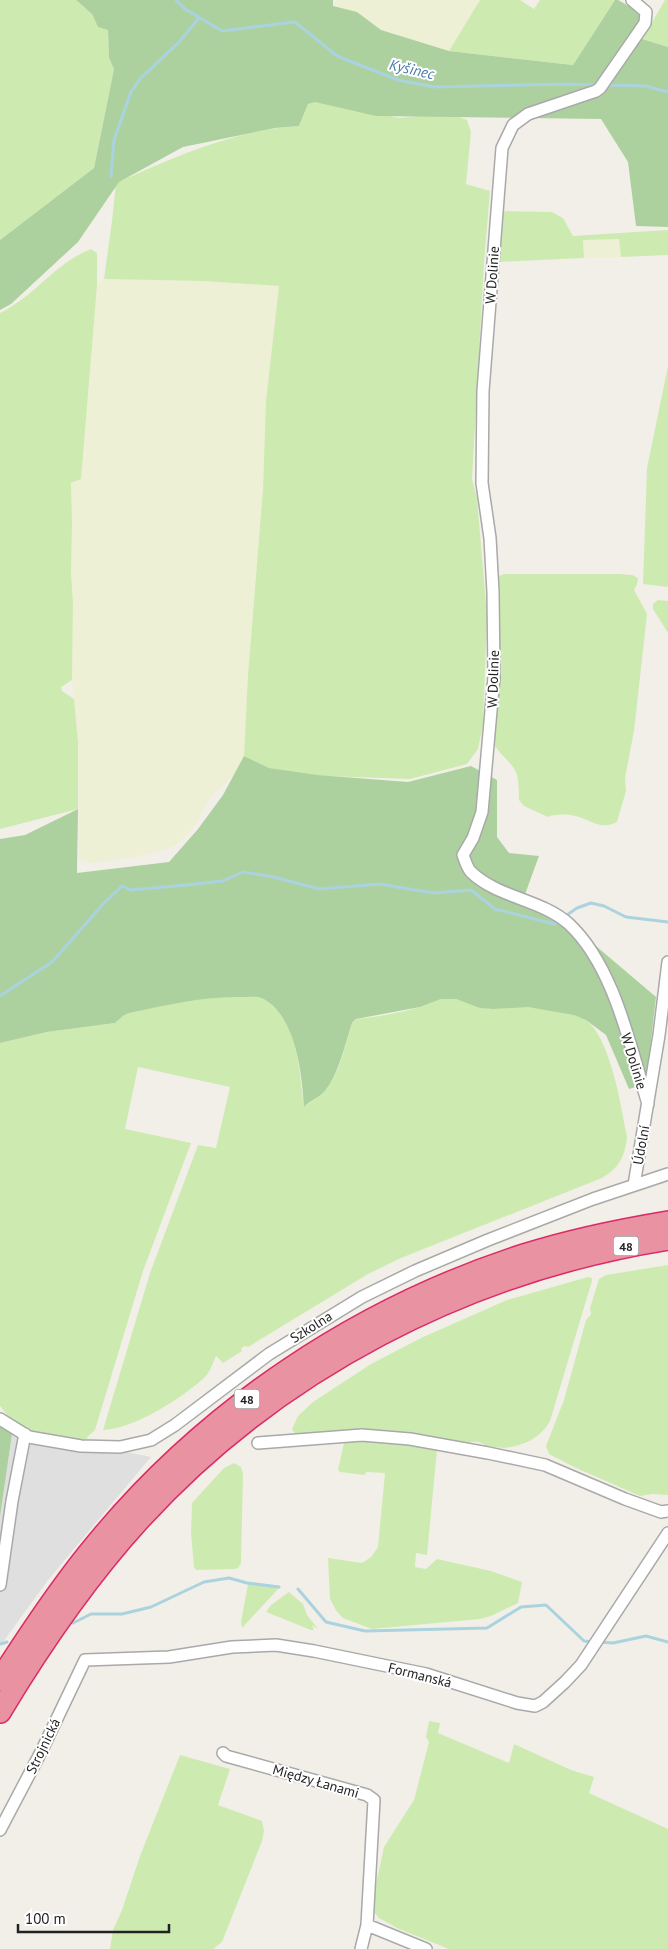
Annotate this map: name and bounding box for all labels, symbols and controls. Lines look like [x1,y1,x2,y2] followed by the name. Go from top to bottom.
[388,55,437,84] water label: Kyšinec
[481,245,503,305] street label: W Dolinie
[483,650,503,708] street label: W Dolinie
[617,1031,651,1091] street label: W Dolinie
[629,1124,653,1166] street label: Údolní
[614,1236,638,1256] road number: 48
[287,1307,335,1347] street label: Szkolna
[234,1390,260,1408] road number: 48
[386,1658,454,1692] street label: Formanská
[22,1715,64,1777] street label: Strojnická
[271,1760,361,1802] street label: Między Łanami
[18,1902,169,1934] scale bar
[25,1909,66,1928] text: 100 m

